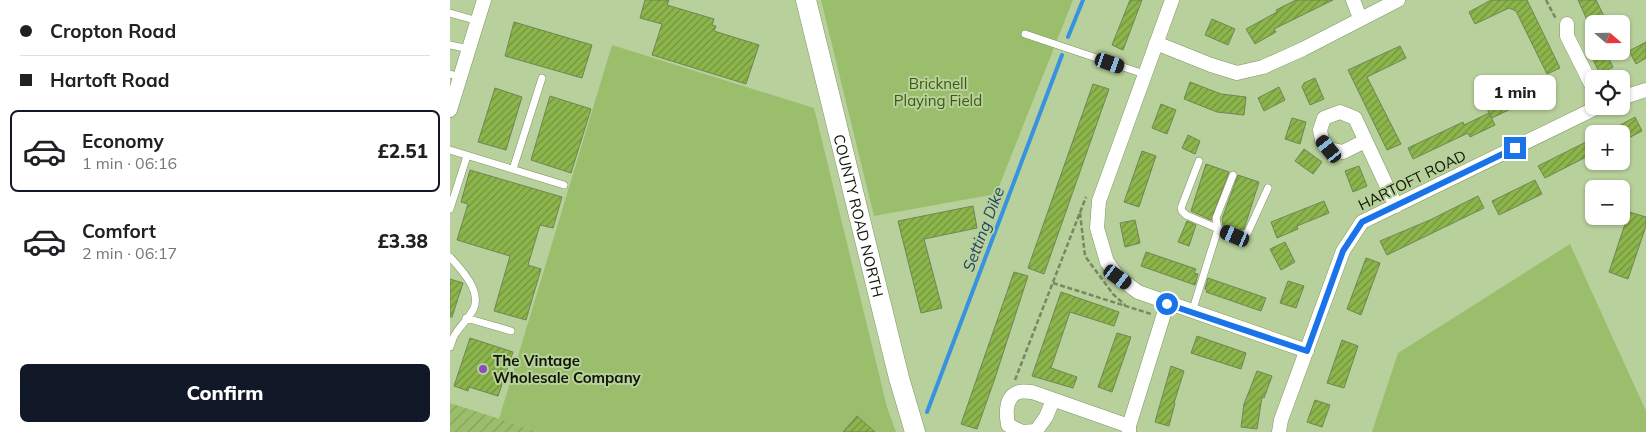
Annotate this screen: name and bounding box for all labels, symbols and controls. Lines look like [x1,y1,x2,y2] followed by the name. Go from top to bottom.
[1585,15,1630,60] north arrow
[1585,15,1630,225] map controls
[50,19,176,43] text: Cropton Road
[1093,51,1126,75] car
[50,68,170,92] text: Hartoft Road
[1585,70,1630,115] button: locate
[894,74,982,110] park label: Bricknell Playing Field
[1474,76,1556,110] callout: 1 min
[1494,82,1536,102] text: 1 min
[1585,125,1630,170] button: +
[22,129,67,174] icon: car
[82,129,164,153] text: Economy
[830,132,888,299] street label: COUNTY ROAD NORTH
[1313,133,1344,165] car
[1504,137,1526,159] route end
[377,139,428,163] text: £2.51
[1355,146,1469,214] street label: HARTOFT ROAD
[82,153,177,173] text: 1 min · 06:16
[1585,180,1630,225] button: −
[958,184,1008,274] water label: Setting Dike
[22,219,67,264] icon: car
[82,219,156,243] text: Comfort
[1218,223,1251,249] car
[377,229,428,253] text: £3.38
[82,243,177,263] text: 2 min · 06:17
[1101,262,1134,292] car
[1156,293,1178,315] route start
[493,351,642,387] place label: The Vintage Wholesale Company
[477,363,489,375] marker: The Vintage Wholesale Company
[20,364,430,422] button: Confirm

